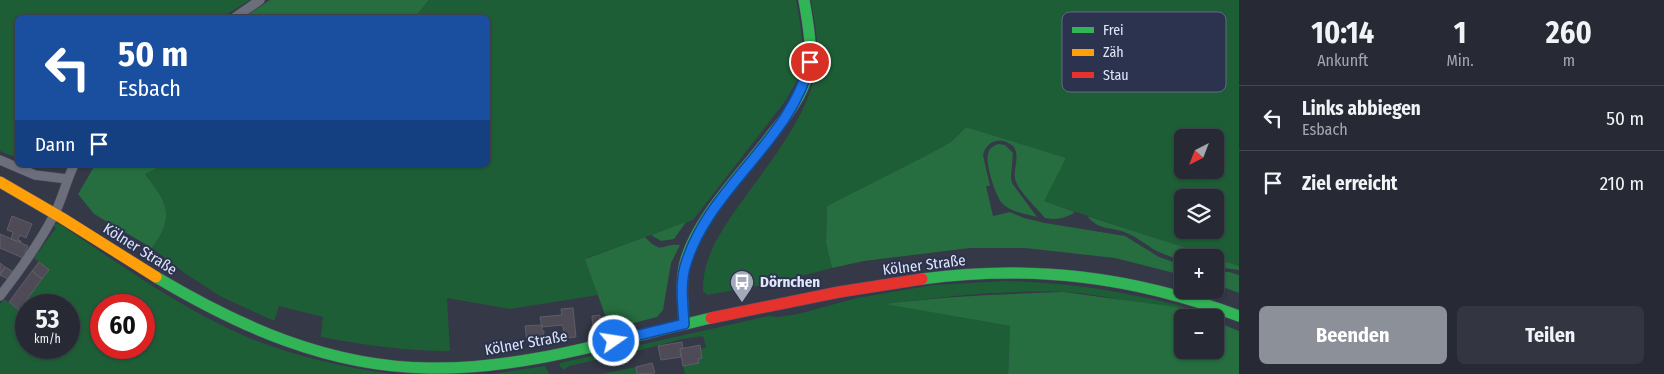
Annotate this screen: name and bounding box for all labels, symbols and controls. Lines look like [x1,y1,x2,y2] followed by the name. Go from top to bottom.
[1062,12,1226,92] legend
[1311,15,1374,51] text: 10:14
[1454,15,1466,51] text: 1
[1546,15,1592,51] text: 260
[1103,22,1124,39] text: Frei
[118,33,188,75] text: 50 m
[35,35,100,100] icon: left
[789,41,831,83] pin
[1103,44,1124,61] text: Zäh
[796,48,824,76] icon: arrive
[1317,51,1368,70] text: Ankunft
[1446,51,1474,70] text: Min.
[1563,51,1575,70] text: m
[1103,67,1129,84] text: Stau
[118,75,181,102] text: Esbach
[1302,97,1421,120] text: Links abbiegen
[1259,104,1287,132] icon: left
[1606,107,1644,130] text: 50 m
[1302,120,1348,139] text: Esbach
[1174,129,1224,179] north arrow
[1174,129,1224,359] map controls
[85,130,113,158] icon: arrive
[35,133,75,156] text: Dann
[1259,169,1287,197] icon: arrive
[1302,172,1398,195] text: Ziel erreicht
[1600,172,1644,195] text: 210 m
[1174,189,1224,239] button: layers
[100,219,180,279] street label: Kölner Straße
[1174,249,1224,299] button: +
[881,251,967,279] street label: Kölner Straße
[729,269,755,303] bus stop icon: Dörnchen
[760,273,820,291] place label: Dörnchen
[90,294,155,359] speed limit sign: 60
[36,305,59,335] text: 53
[1259,306,1447,364] button: Beenden
[1457,306,1644,364] button: Teilen
[1174,309,1224,359] button: −
[587,314,639,366] position arrow
[483,327,569,359] street label: Kölner Straße
[34,332,61,346] text: km/h

